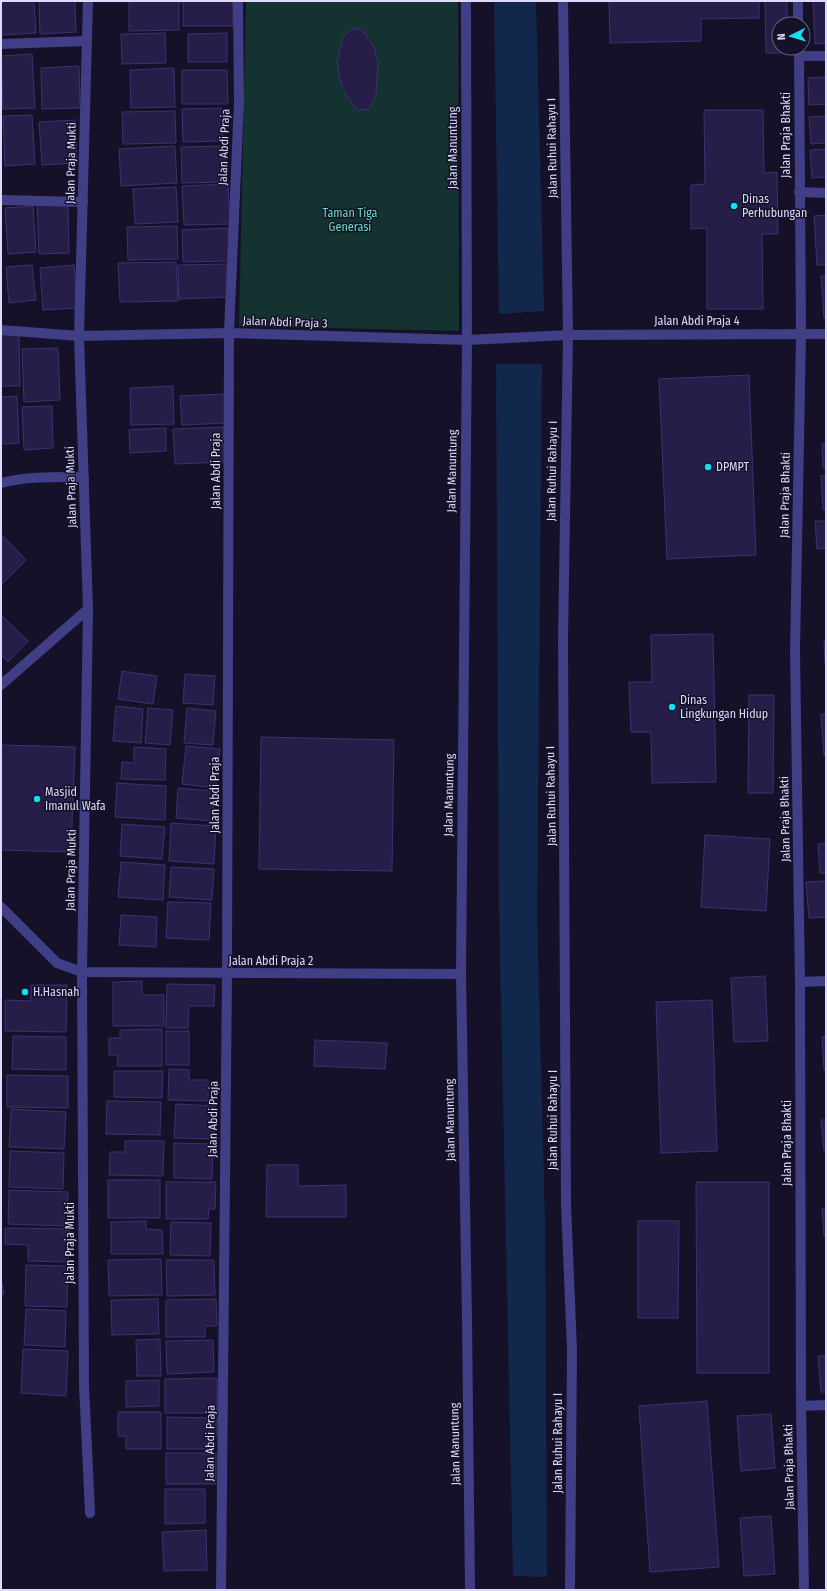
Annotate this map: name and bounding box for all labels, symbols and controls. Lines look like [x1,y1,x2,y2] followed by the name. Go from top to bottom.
[771,16,811,56] north arrow
[775,33,788,41] text: N
[779,92,793,178] street label: Jalan Praja Bhakti
[544,98,560,198] street label: Jalan Ruhui Rahayu I
[446,106,460,189] street label: Jalan Manuntung
[216,108,232,186] street label: Jalan Abdi Praja
[63,122,79,204] street label: Jalan Praja Mukti
[742,192,807,220] place label: Dinas Perhubungan
[729,201,739,211] marker: Dinas Perhubungan
[323,206,378,234] park label: Taman Tiga Generasi
[242,314,328,330] street label: Jalan Abdi Praja 3
[654,314,740,328] street label: Jalan Abdi Praja 4
[544,421,560,521] street label: Jalan Ruhui Rahayu I
[444,429,460,512] street label: Jalan Manuntung
[209,433,223,509] street label: Jalan Abdi Praja
[63,446,79,528] street label: Jalan Praja Mukti
[777,452,793,538] street label: Jalan Praja Bhakti
[716,460,749,474] place label: DPMPT
[703,462,713,472] marker: DPMPT
[680,693,768,721] place label: Dinas Lingkungan Hidup
[667,702,677,712] marker: Dinas Lingkungan Hidup
[543,746,559,846] street label: Jalan Ruhui Rahayu I
[441,753,457,836] street label: Jalan Manuntung
[208,757,222,833] street label: Jalan Abdi Praja
[777,776,793,862] street label: Jalan Praja Bhakti
[45,785,106,813] place label: Masjid Imanul Wafa
[32,794,42,804] marker: Masjid Imanul Wafa
[63,829,79,911] street label: Jalan Praja Mukti
[229,954,313,968] street label: Jalan Abdi Praja 2
[33,985,80,999] place label: H.Hasnah
[20,987,30,997] marker: H.Hasnah
[546,1070,560,1170] street label: Jalan Ruhui Rahayu I
[442,1078,458,1161] street label: Jalan Manuntung
[205,1080,221,1157] street label: Jalan Abdi Praja
[780,1100,794,1186] street label: Jalan Praja Bhakti
[63,1202,77,1284] street label: Jalan Praja Mukti
[551,1393,565,1493] street label: Jalan Ruhui Rahayu I
[447,1402,463,1485] street label: Jalan Manuntung
[202,1404,218,1481] street label: Jalan Abdi Praja
[781,1424,797,1510] street label: Jalan Praja Bhakti

